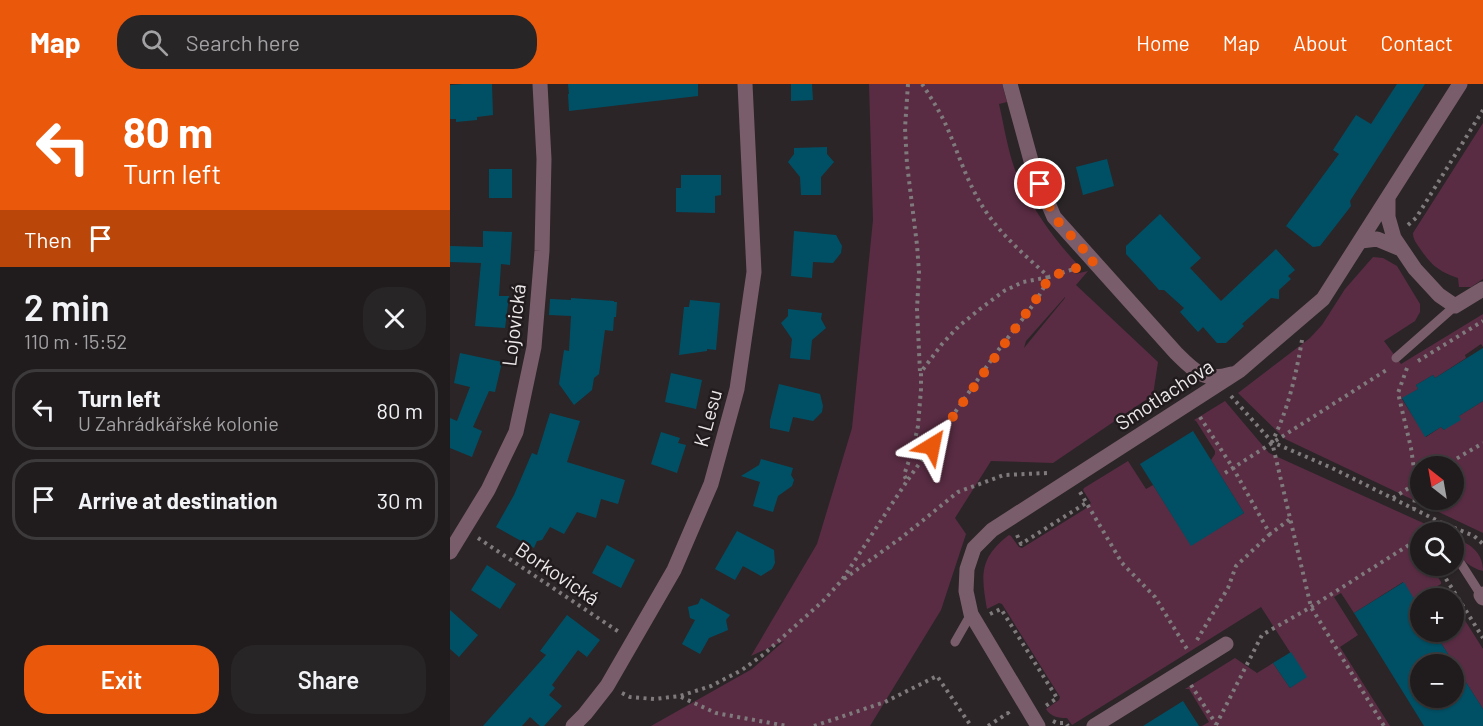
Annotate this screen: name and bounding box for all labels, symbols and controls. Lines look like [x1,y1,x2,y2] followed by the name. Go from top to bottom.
[117,15,537,69] search box
[30,25,81,59] text: Map
[138,26,171,59] icon: search
[186,29,300,55] text: Search here
[1136,30,1190,55] text: Home
[1223,30,1260,55] text: Map
[1293,30,1348,55] text: About
[1381,30,1453,55] text: Contact
[123,106,213,156] text: 80 m
[24,108,102,186] icon: left
[123,157,221,189] text: Turn left
[1014,158,1065,209] pin
[1023,167,1056,200] icon: arrive
[84,222,117,255] icon: arrive
[24,226,72,252] text: Then
[496,282,530,368] street label: Lojovická
[24,285,110,328] text: 2 min
[363,287,426,350] button: close
[24,329,127,353] text: 110 m · 15:52
[1110,353,1218,435] street label: Smotlachova
[78,385,161,411] text: Turn left
[688,387,726,449] street label: K Lesu
[27,393,60,426] icon: left
[377,397,423,423] text: 80 m
[78,411,279,435] text: U Zahrádkářské kolonie
[900,414,964,478] position arrow
[1410,456,1464,510] north arrow
[1410,456,1464,708] map controls
[27,483,60,516] icon: arrive
[78,487,277,513] text: Arrive at destination
[377,487,423,513] text: 30 m
[1410,522,1464,576] button: search
[512,536,604,610] street label: Borkovická
[1410,588,1464,642] button: +
[24,645,219,714] button: Exit
[231,645,426,714] button: Share
[1410,654,1464,708] button: −

